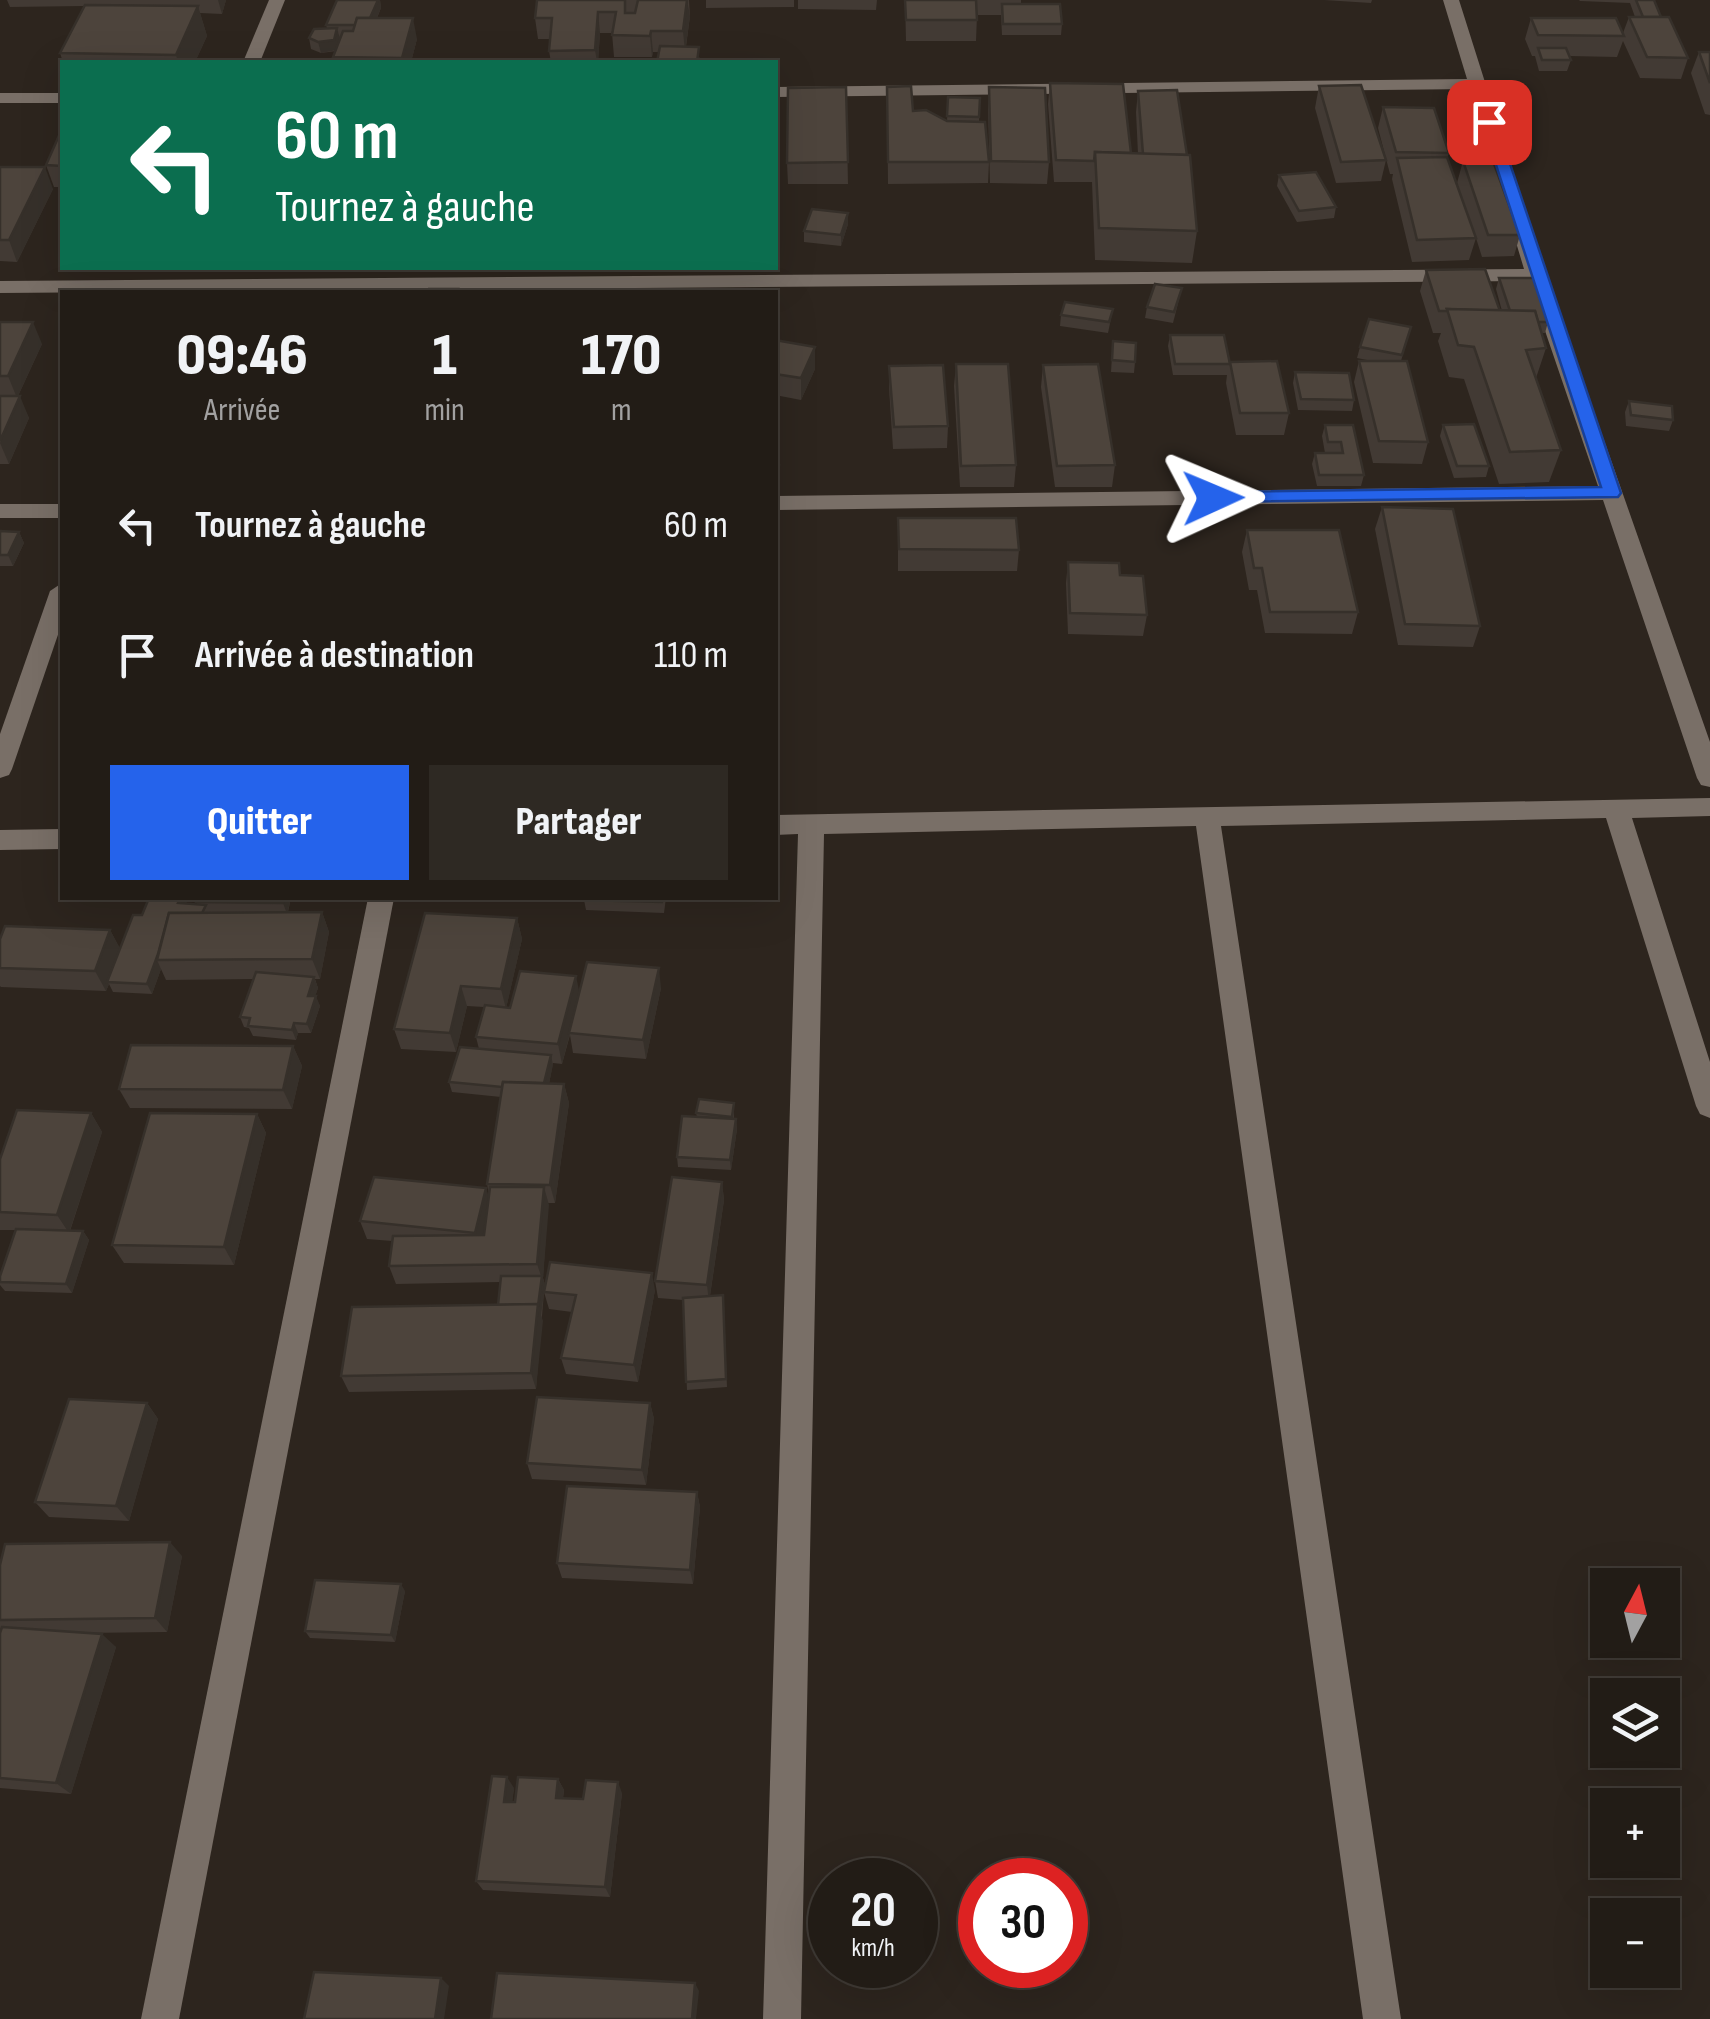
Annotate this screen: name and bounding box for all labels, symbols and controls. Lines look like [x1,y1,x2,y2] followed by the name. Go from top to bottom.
[1447,80,1532,165] pin
[275,95,399,179] text: 60 m
[1462,95,1517,150] icon: arrive
[110,100,240,230] icon: left
[275,180,535,235] text: Tournez à gauche
[177,320,308,392] text: 09:46
[432,320,457,392] text: 1
[581,320,661,392] text: 170
[204,391,280,430] text: Arrivée
[424,391,465,430] text: min
[611,391,632,430] text: m
[1161,446,1265,550] position arrow
[110,498,165,553] icon: left
[195,503,426,548] text: Tournez à gauche
[664,503,728,548] text: 60 m
[110,628,165,683] icon: arrive
[195,633,474,678] text: Arrivée à destination
[654,633,728,678] text: 110 m
[110,765,409,880] button: Quitter
[429,765,728,880] button: Partager
[1590,1568,1680,1658] north arrow
[1590,1568,1680,1988] map controls
[1590,1678,1680,1768] button: layers
[1590,1788,1680,1878] button: +
[958,1858,1088,1988] speed limit sign: 30
[850,1881,896,1941] text: 20
[1590,1898,1680,1988] button: −
[851,1933,895,1964] text: km/h

